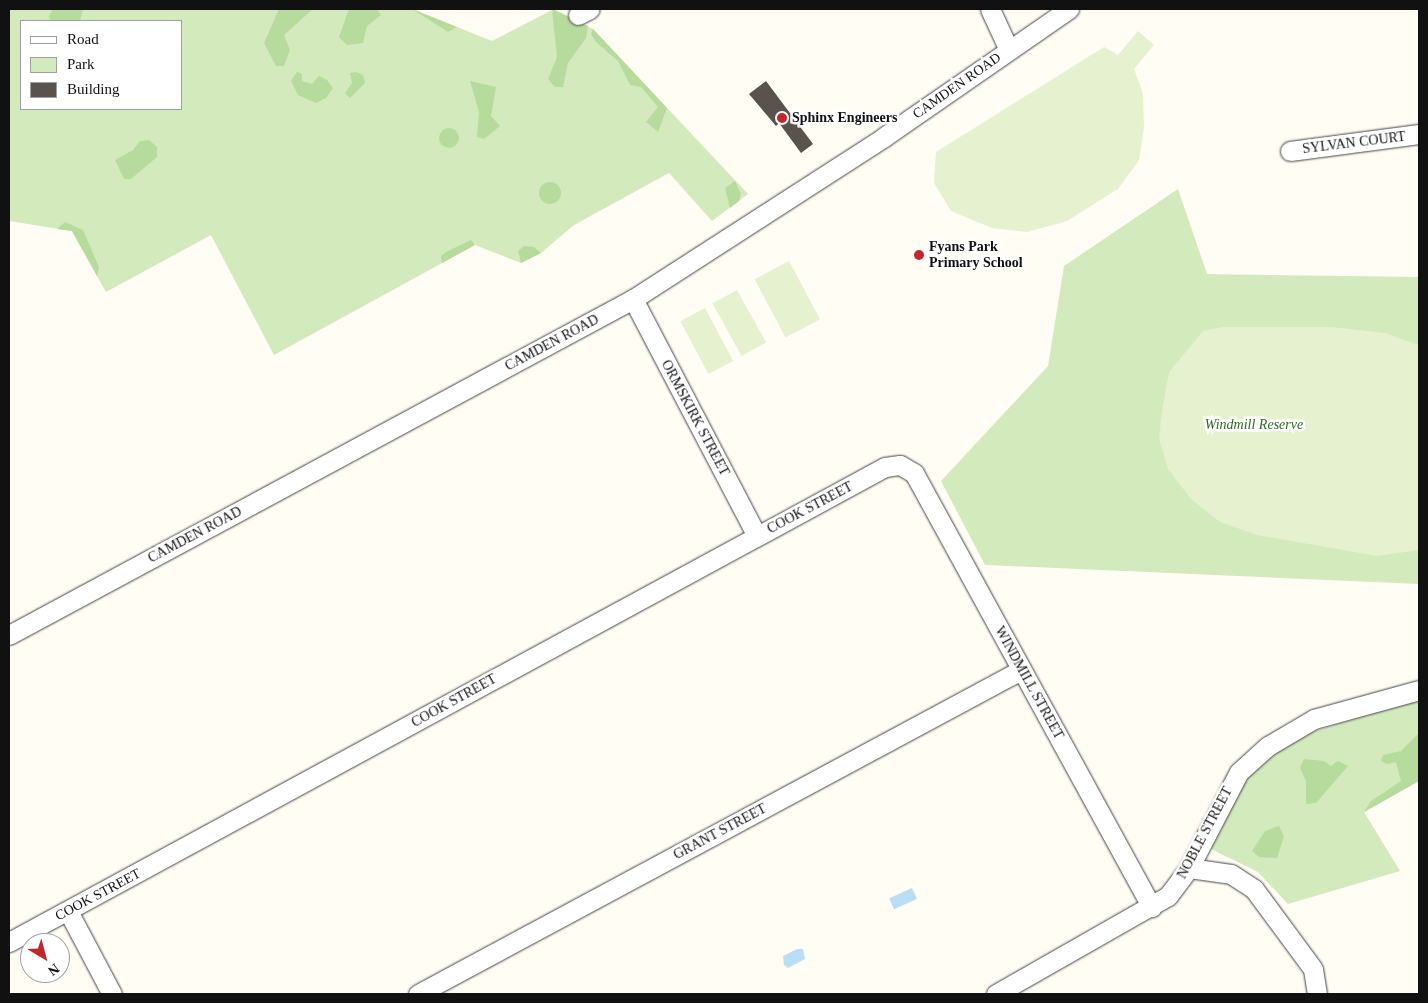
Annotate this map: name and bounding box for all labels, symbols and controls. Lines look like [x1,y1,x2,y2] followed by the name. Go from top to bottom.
[20,20,182,110] legend
[67,31,99,47] text: Road
[910,49,1004,123] street label: CAMDEN ROAD
[67,56,95,72] text: Park
[67,81,120,97] text: Building
[792,110,897,126] place label: Sphinx Engineers
[776,112,788,124] marker: Sphinx Engineers
[1301,128,1407,158] street label: SYLVAN COURT
[929,239,1023,272] place label: Fyans Park Primary School
[913,249,925,261] marker: Fyans Park Primary School
[502,311,602,375] street label: CAMDEN ROAD
[657,357,733,479] street label: ORMSKIRK STREET
[1205,417,1303,433] park label: Windmill Reserve
[764,478,856,538] street label: COOK STREET
[145,503,245,567] street label: CAMDEN ROAD
[991,623,1067,743] street label: WINDMILL STREET
[409,671,499,731] street label: COOK STREET
[1174,784,1236,882] street label: NOBLE STREET
[671,800,769,864] street label: GRANT STREET
[52,865,144,925] street label: COOK STREET
[20,933,70,983] north arrow
[45,961,62,979] text: N

